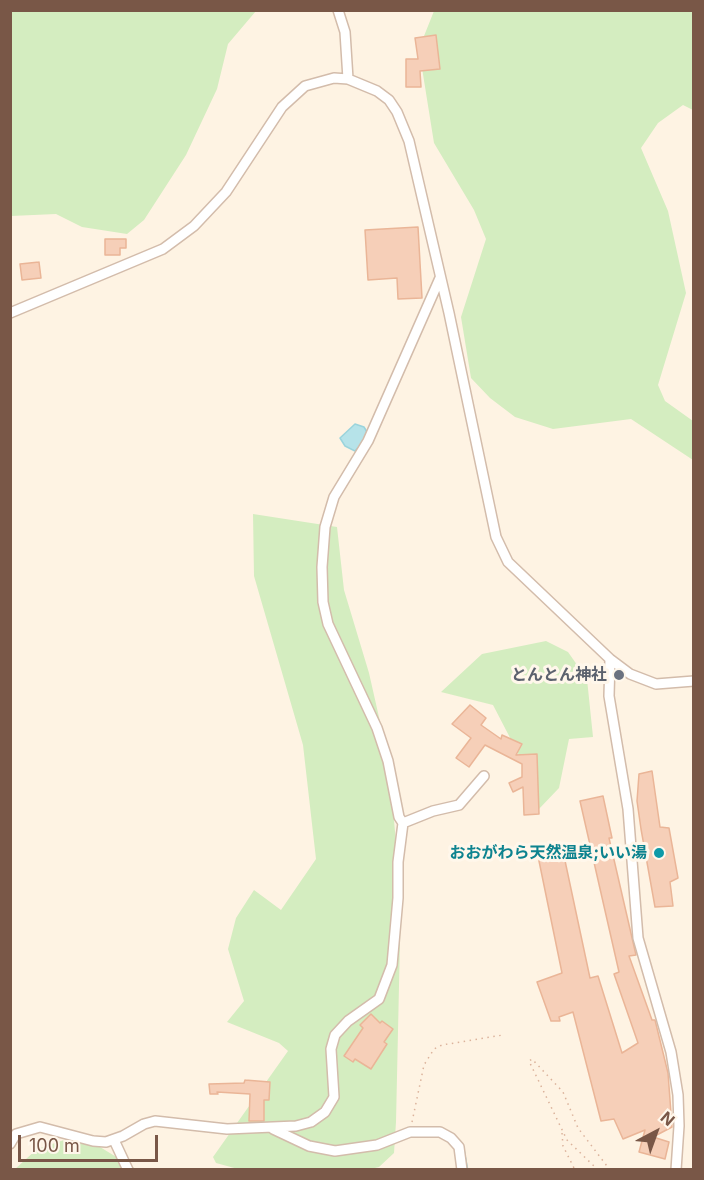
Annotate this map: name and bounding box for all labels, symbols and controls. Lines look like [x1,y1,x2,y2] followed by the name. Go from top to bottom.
[511,665,607,685] place label: とんとん神社
[612,668,626,682] marker: とんとん神社
[450,843,647,863] place label: おおがわら天然温泉;いい湯
[652,846,666,860] marker: おおがわら天然温泉;いい湯
[626,1102,686,1162] north arrow
[657,1107,679,1130] text: N
[21,1123,160,1161] scale bar
[29,1135,80,1156] text: 100 m

